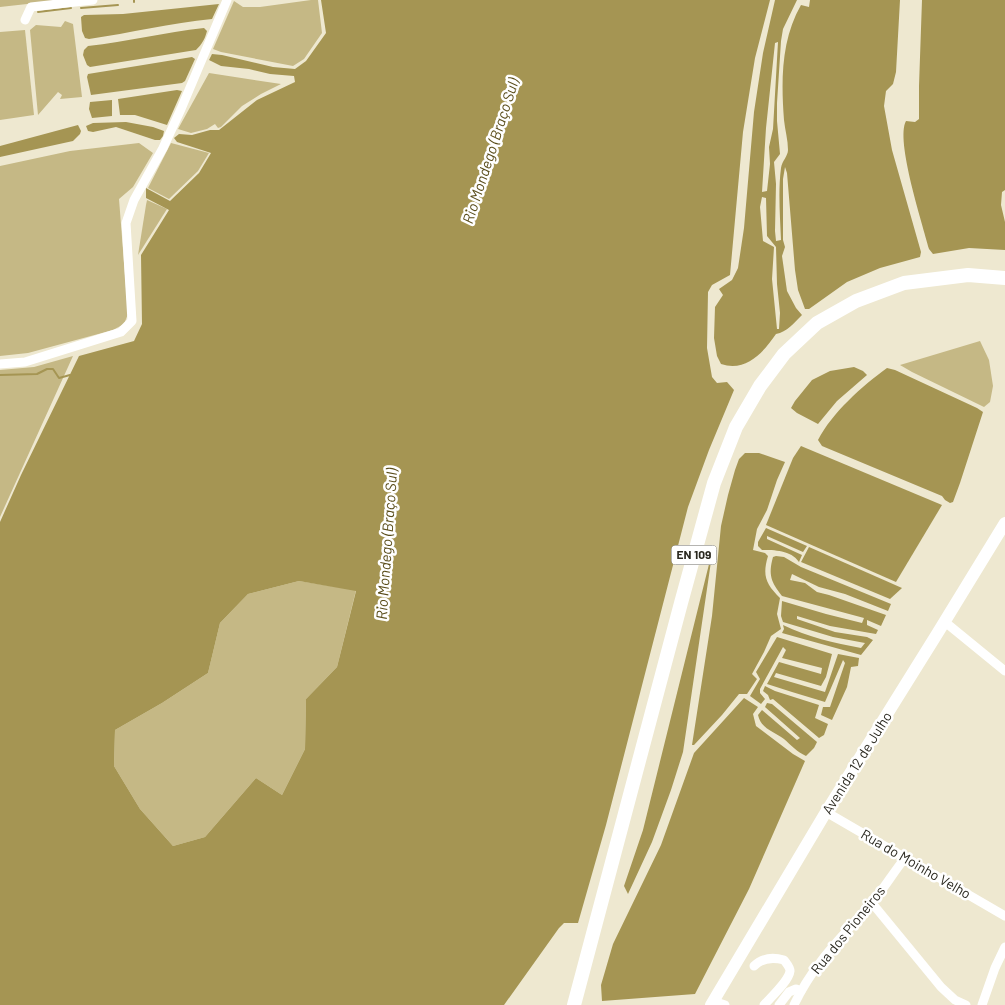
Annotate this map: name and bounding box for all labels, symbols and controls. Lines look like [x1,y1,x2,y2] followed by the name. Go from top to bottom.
[458,75,522,226] water label: Rio Mondego (Braço Sul)
[372,466,400,620] water label: Rio Mondego (Braço Sul)
[672,546,716,564] road number: EN 109
[818,708,895,817] street label: Avenida 12 de Julho
[858,825,974,902] street label: Rua do Moinho Velho
[807,882,888,977] street label: Rua dos Pioneiros

